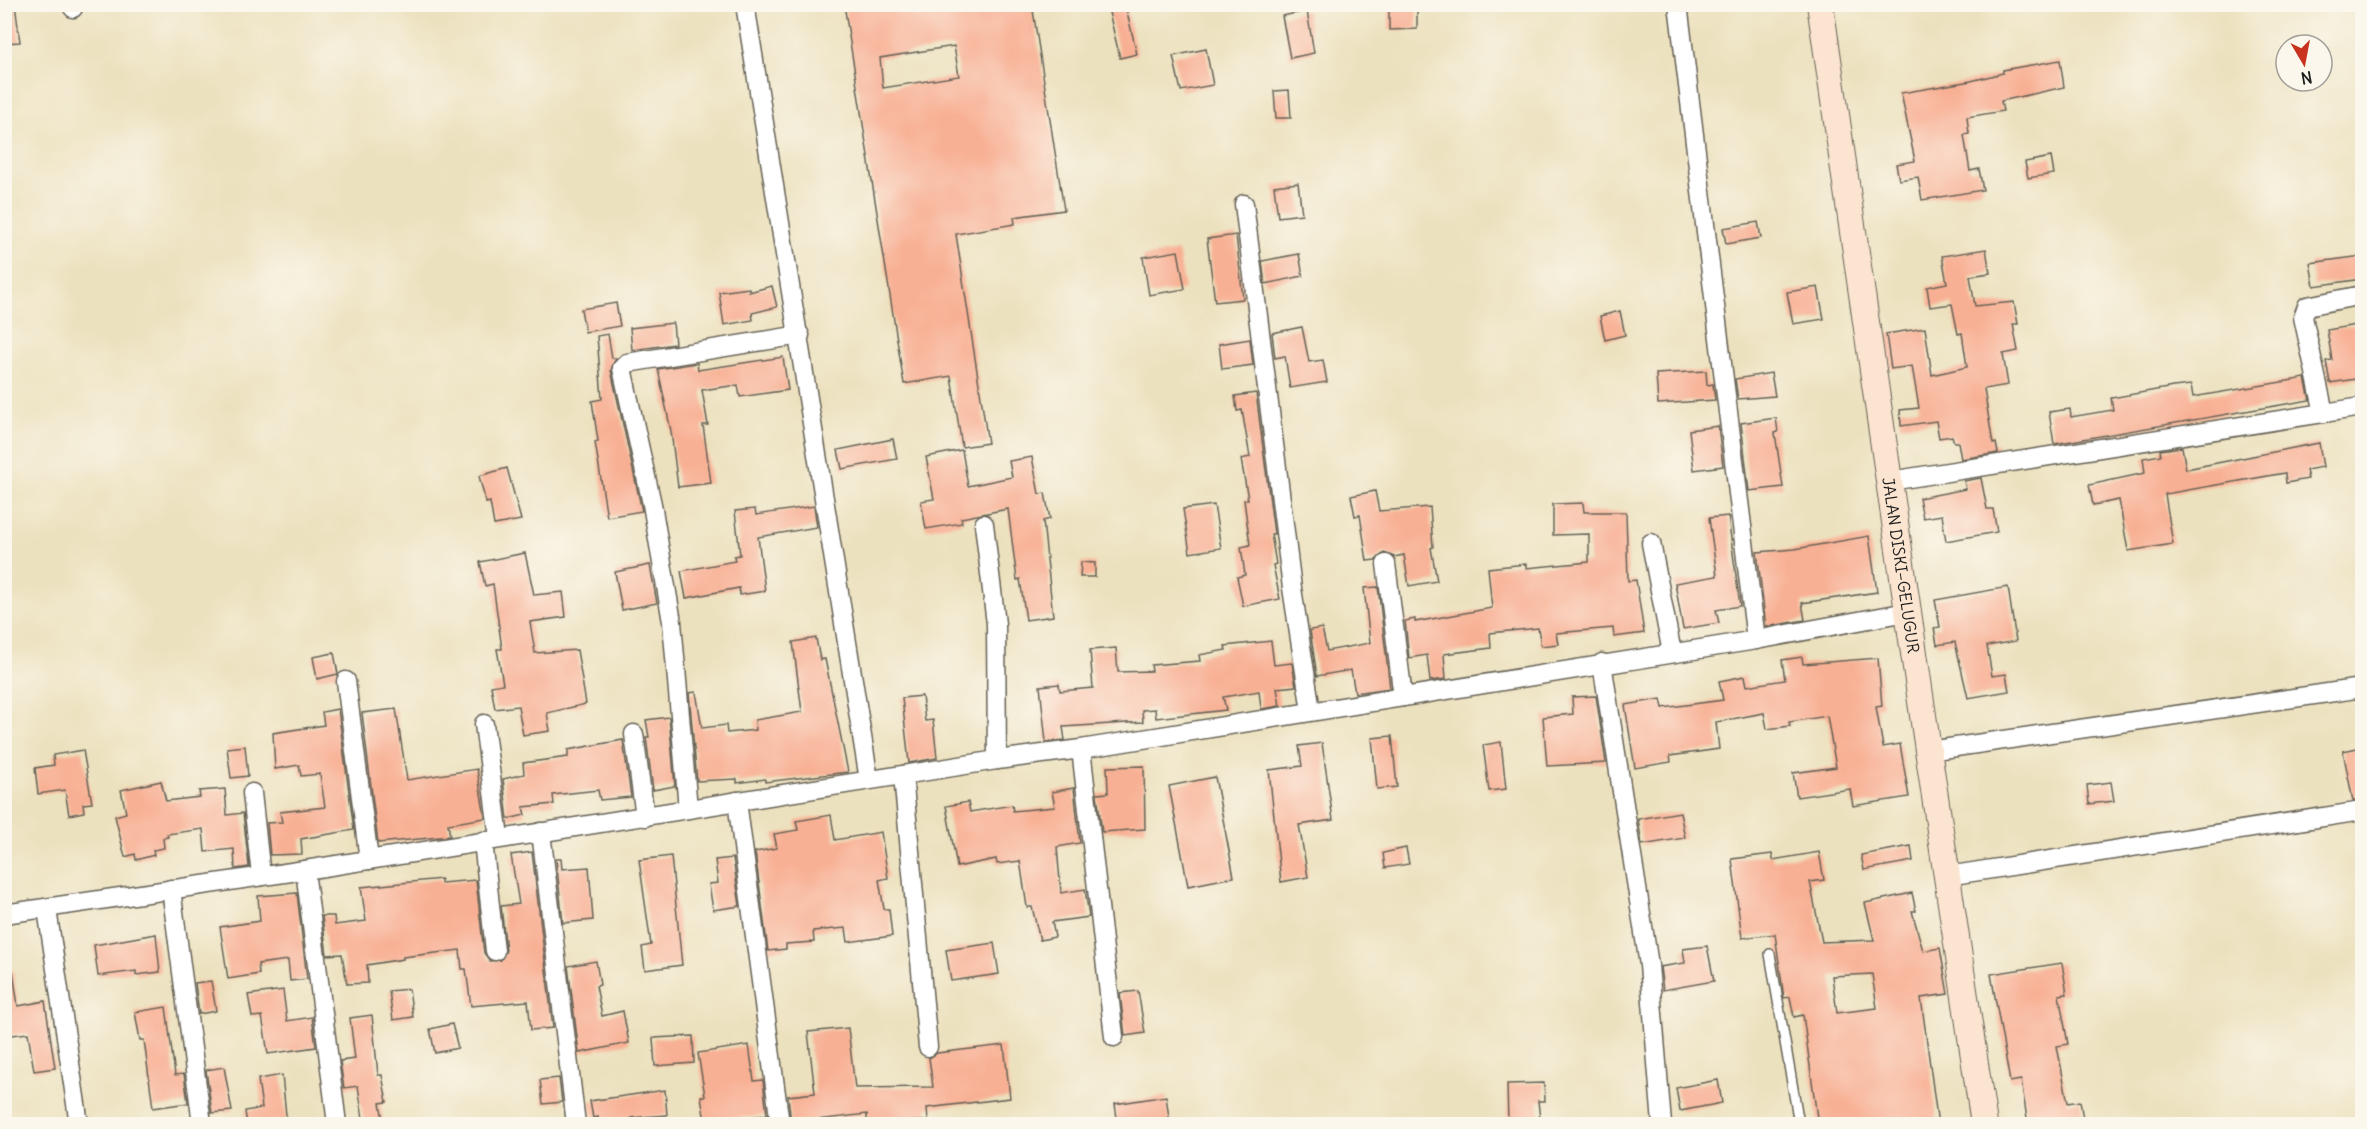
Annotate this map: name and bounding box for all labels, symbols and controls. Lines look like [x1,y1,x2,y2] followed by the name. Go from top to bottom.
[2274,33,2334,93] north arrow
[2299,67,2314,89] text: N
[1878,476,1924,655] street label: JALAN DISKI–GELUGUR

